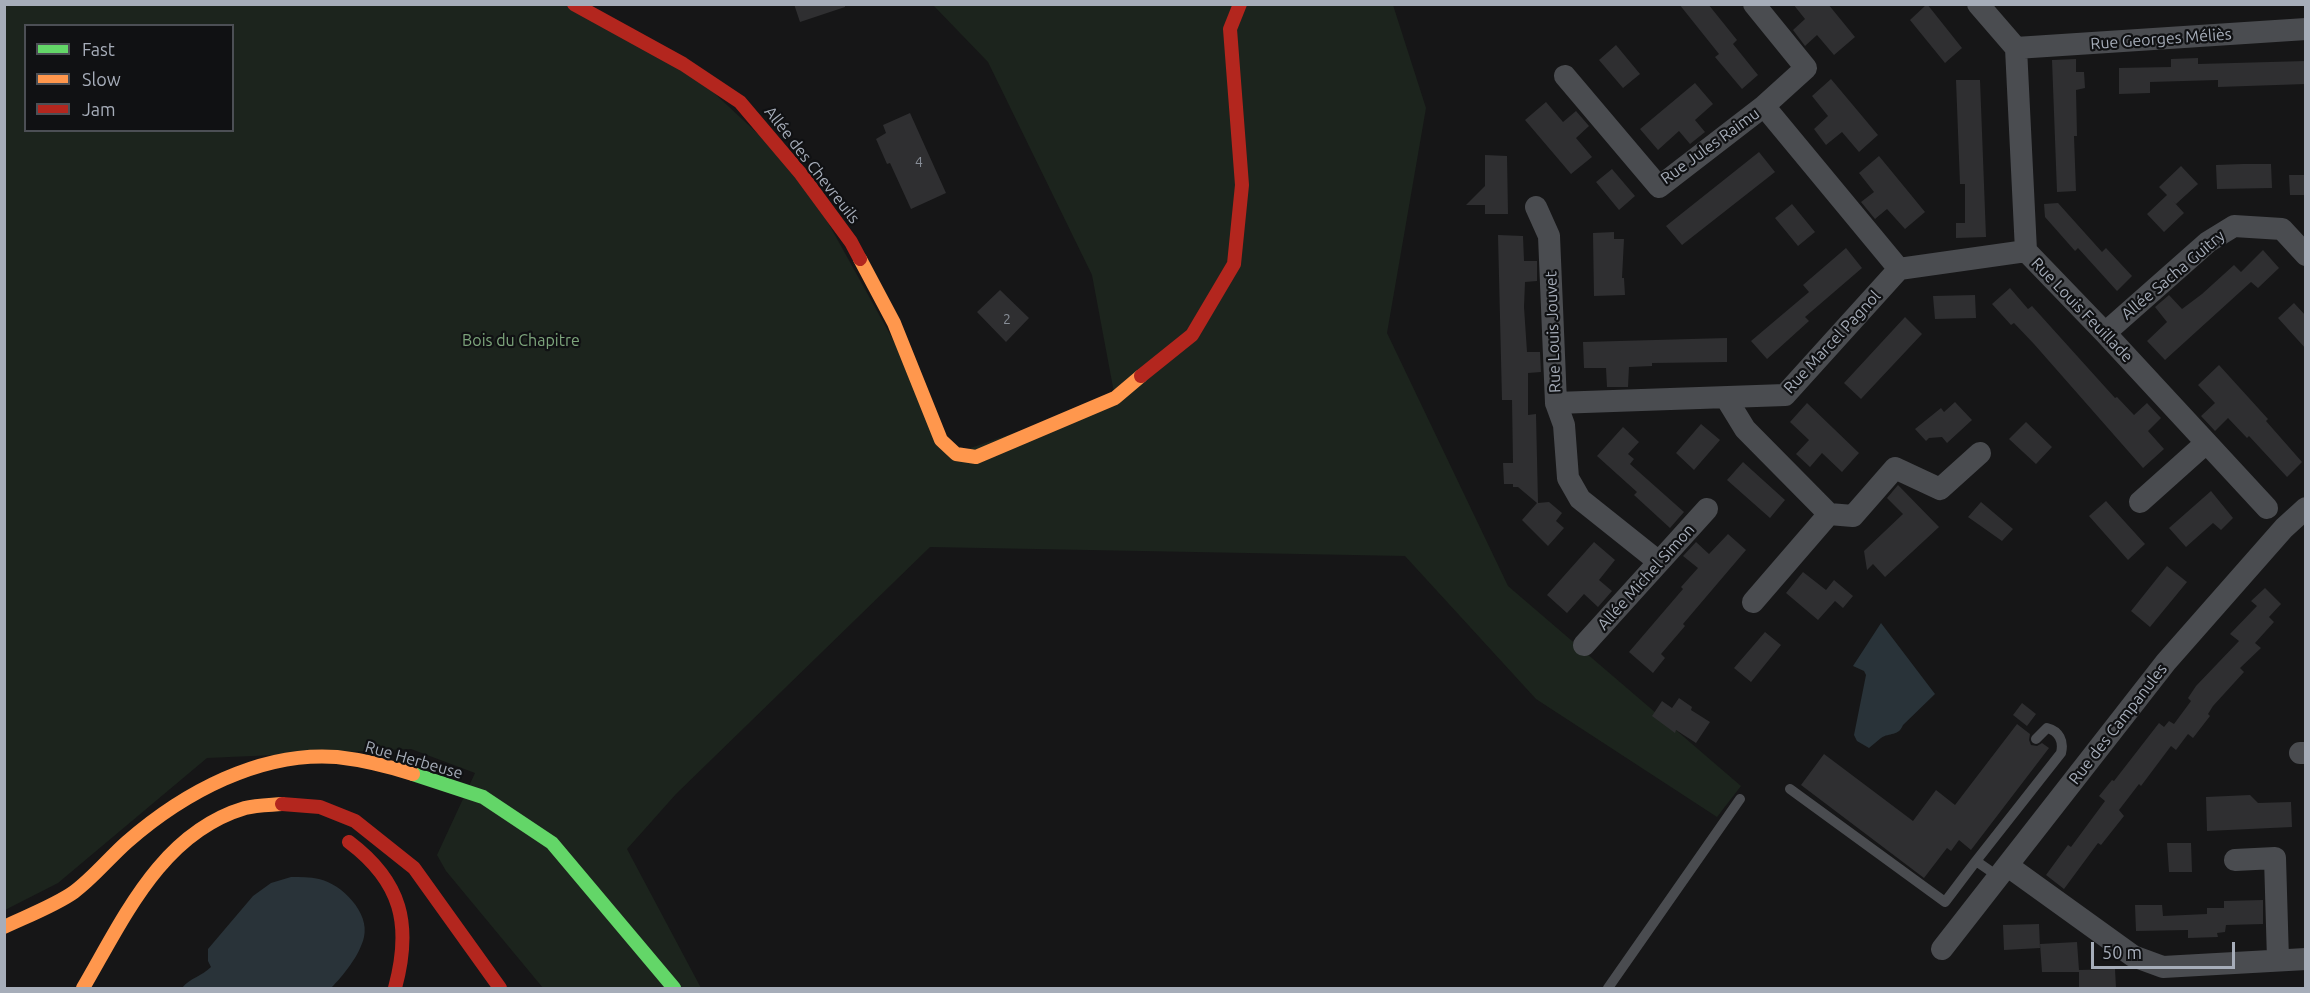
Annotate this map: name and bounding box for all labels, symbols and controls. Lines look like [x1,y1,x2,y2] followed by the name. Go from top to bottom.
[24,24,234,132] legend
[2090,24,2232,54] street label: Rue Georges Méliès
[82,39,115,59] text: Fast
[82,69,121,89] text: Slow
[82,99,116,119] text: Jam
[760,103,864,227] street label: Allée des Chevreuils
[1657,104,1763,188] street label: Rue Jules Raimu
[915,154,923,170] house number: 4
[2117,226,2229,324] street label: Allée Sacha Guitry
[2027,254,2137,366] street label: Rue Louis Feuillade
[1541,271,1565,393] street label: Rue Louis Jouvet
[1779,287,1885,397] street label: Rue Marcel Pagnol
[1003,311,1011,327] house number: 2
[462,331,580,351] park label: Bois du Chapitre
[1593,520,1699,634] street label: Allée Michel Simon
[2065,660,2171,788] street label: Rue des Campanules
[363,737,465,783] street label: Rue Herbeuse
[2094,930,2238,968] scale bar
[2102,942,2142,962] text: 50 m

